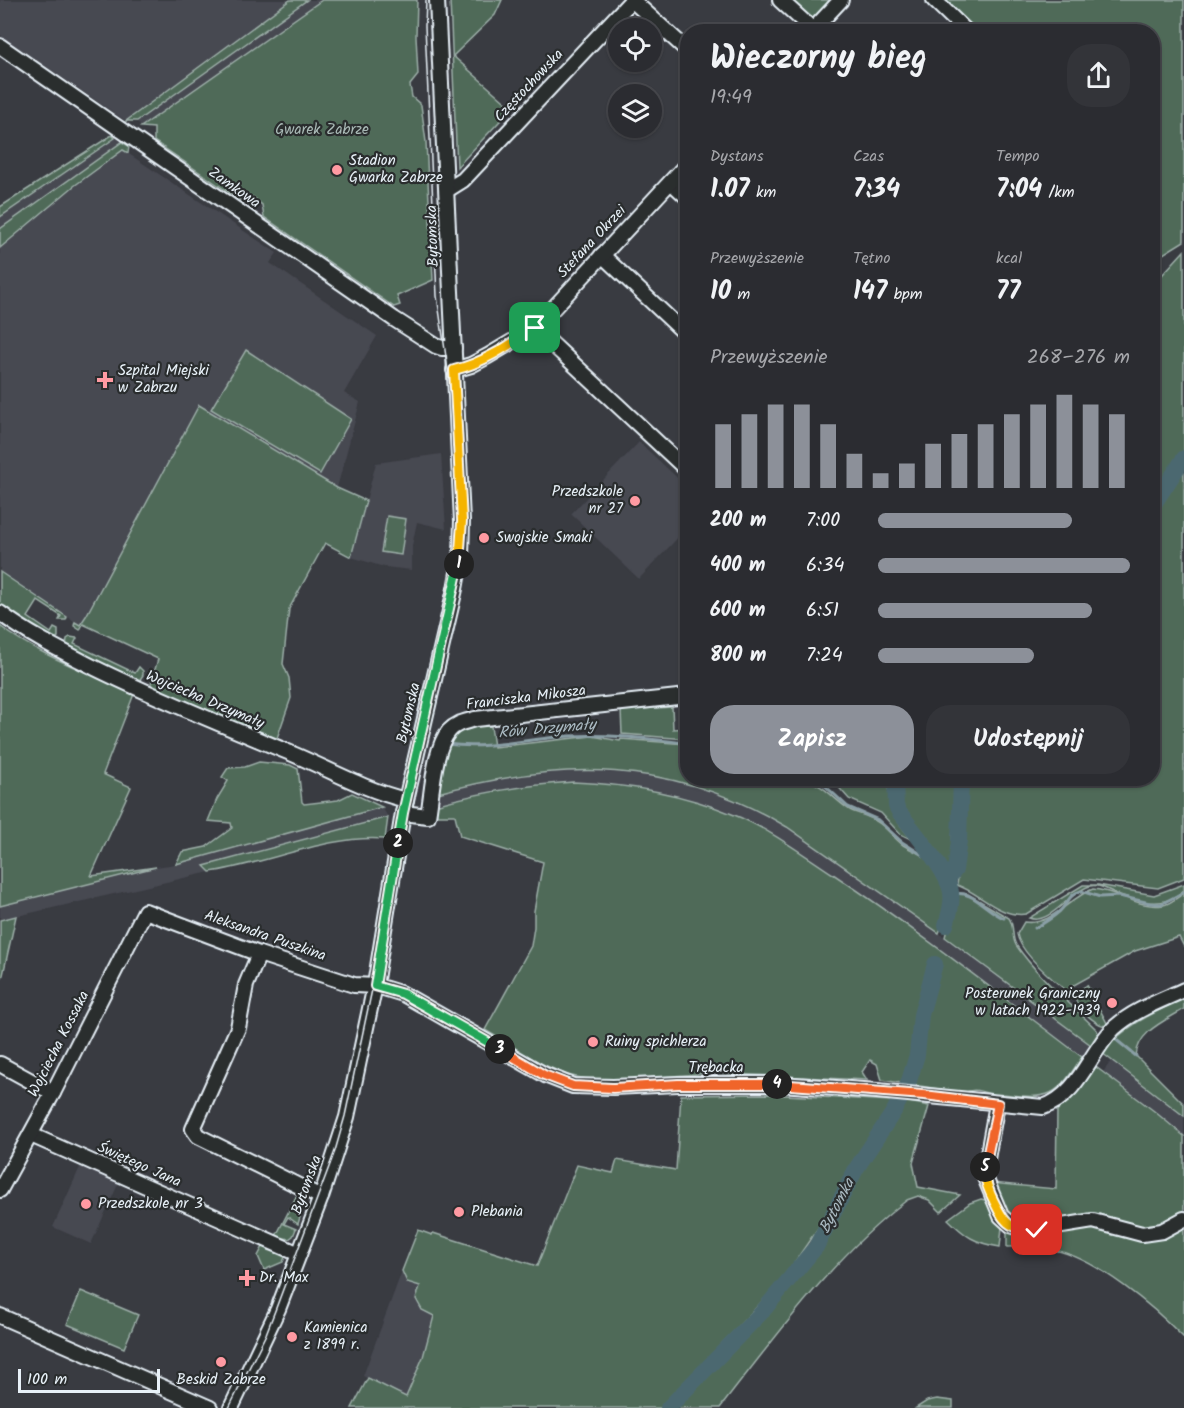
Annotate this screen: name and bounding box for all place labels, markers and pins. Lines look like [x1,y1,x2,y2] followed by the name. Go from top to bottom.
[349,149,443,190] place label: Stadion Gwarka Zabrze
[330,163,344,177] marker: Stadion Gwarka Zabrze
[509,302,560,353] pin
[118,359,210,400] place label: Szpital Miejski w Zabrzu
[96,371,114,389] marker: Szpital Miejski w Zabrzu
[552,480,624,521] place label: Przedszkole nr 27
[628,494,642,508] marker: Przedszkole nr 27
[496,526,593,550] place label: Swojskie Smaki
[477,531,491,545] marker: Swojskie Smaki
[444,549,474,579] pin: 1
[383,828,413,858] pin: 2
[965,982,1101,1023] place label: Posterunek Graniczny w latach 1922-1939
[1105,996,1119,1010] marker: Posterunek Graniczny w latach 1922-1939
[605,1030,706,1054] place label: Ruiny spichlerza
[485,1034,515,1064] pin: 3
[586,1035,600,1049] marker: Ruiny spichlerza
[762,1069,792,1099] pin: 4
[970,1152,1000,1182] pin: 5
[98,1192,203,1216] place label: Przedszkole nr 3
[79,1197,93,1211] marker: Przedszkole nr 3
[471,1200,523,1224] place label: Plebania
[1011,1204,1062,1255] pin
[452,1205,466,1219] marker: Plebania
[259,1266,309,1290] place label: Dr. Max
[240,1271,254,1285] marker: Dr. Max
[304,1316,367,1357] place label: Kamienica z 1899 r.
[285,1330,299,1344] marker: Kamienica z 1899 r.
[214,1355,228,1369] marker: Beskid Zabrze
[176,1368,266,1392] place label: Beskid Zabrze

